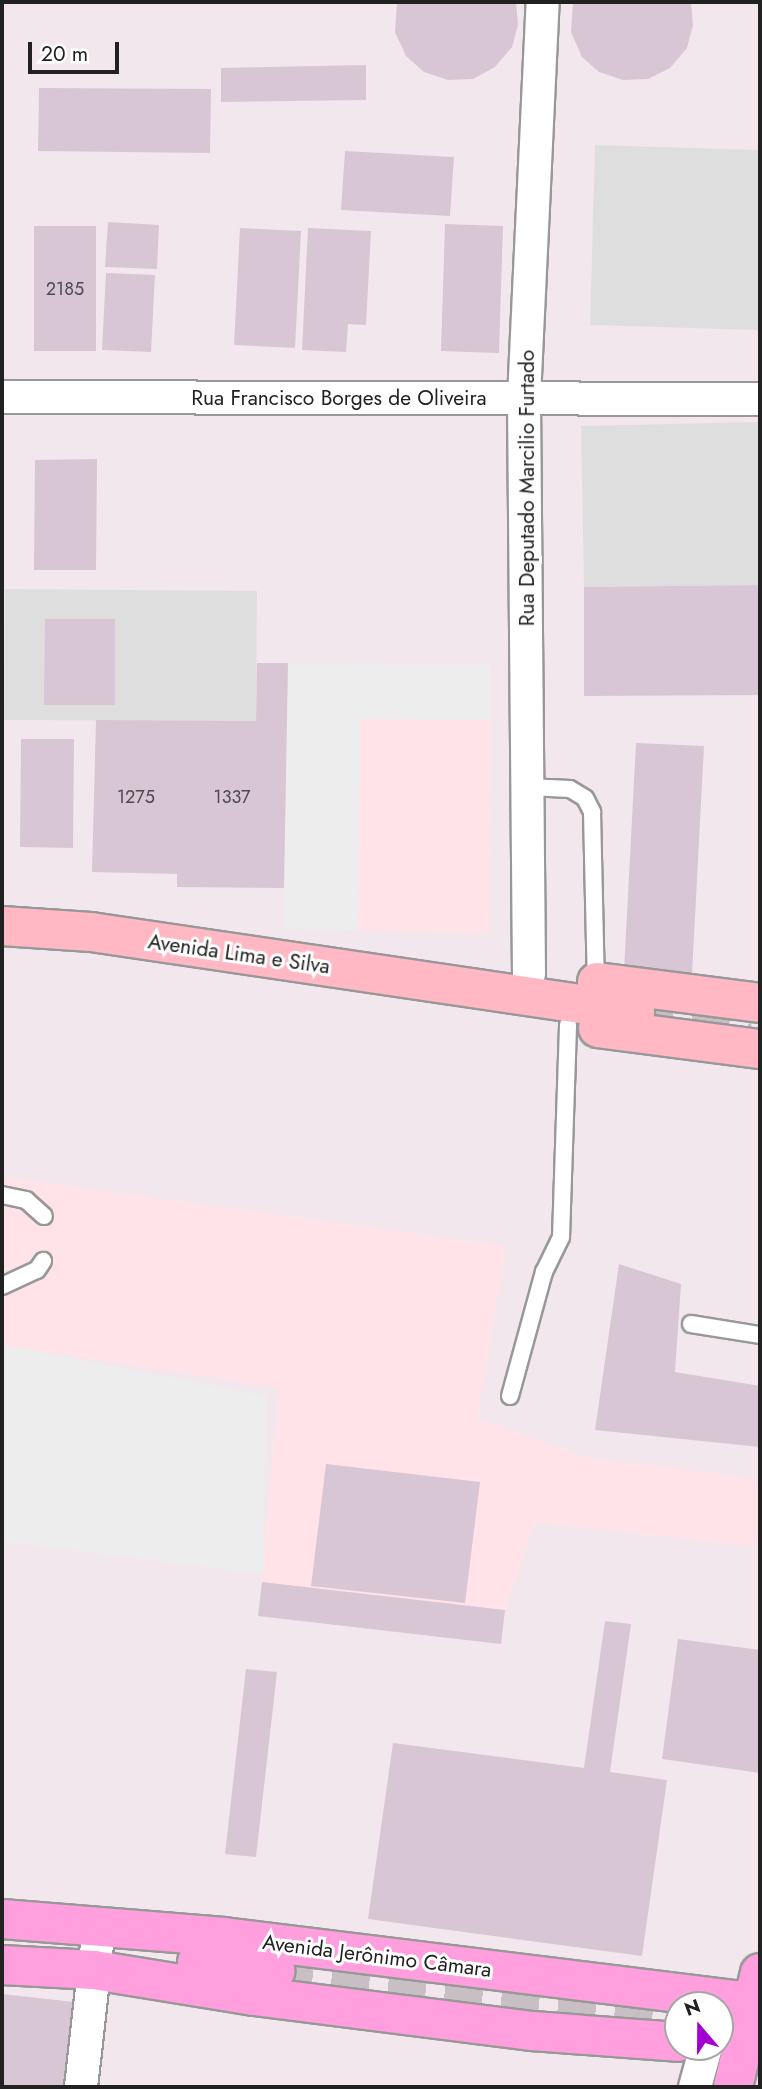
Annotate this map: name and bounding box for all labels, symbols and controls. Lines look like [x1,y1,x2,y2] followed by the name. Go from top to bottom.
[32,28,122,72] scale bar
[41,39,88,69] text: 20 m
[46,278,84,300] house number: 2185
[514,350,540,626] street label: Rua Deputado Marcilio Furtado
[191,385,487,411] street label: Rua Francisco Borges de Oliveira
[117,786,155,808] house number: 1275
[214,786,250,808] house number: 1337
[146,929,332,979] street label: Avenida Lima e Silva
[261,1929,493,1983] street label: Avenida Jerônimo Câmara
[664,1991,734,2061] north arrow
[681,1992,704,2023] text: N

